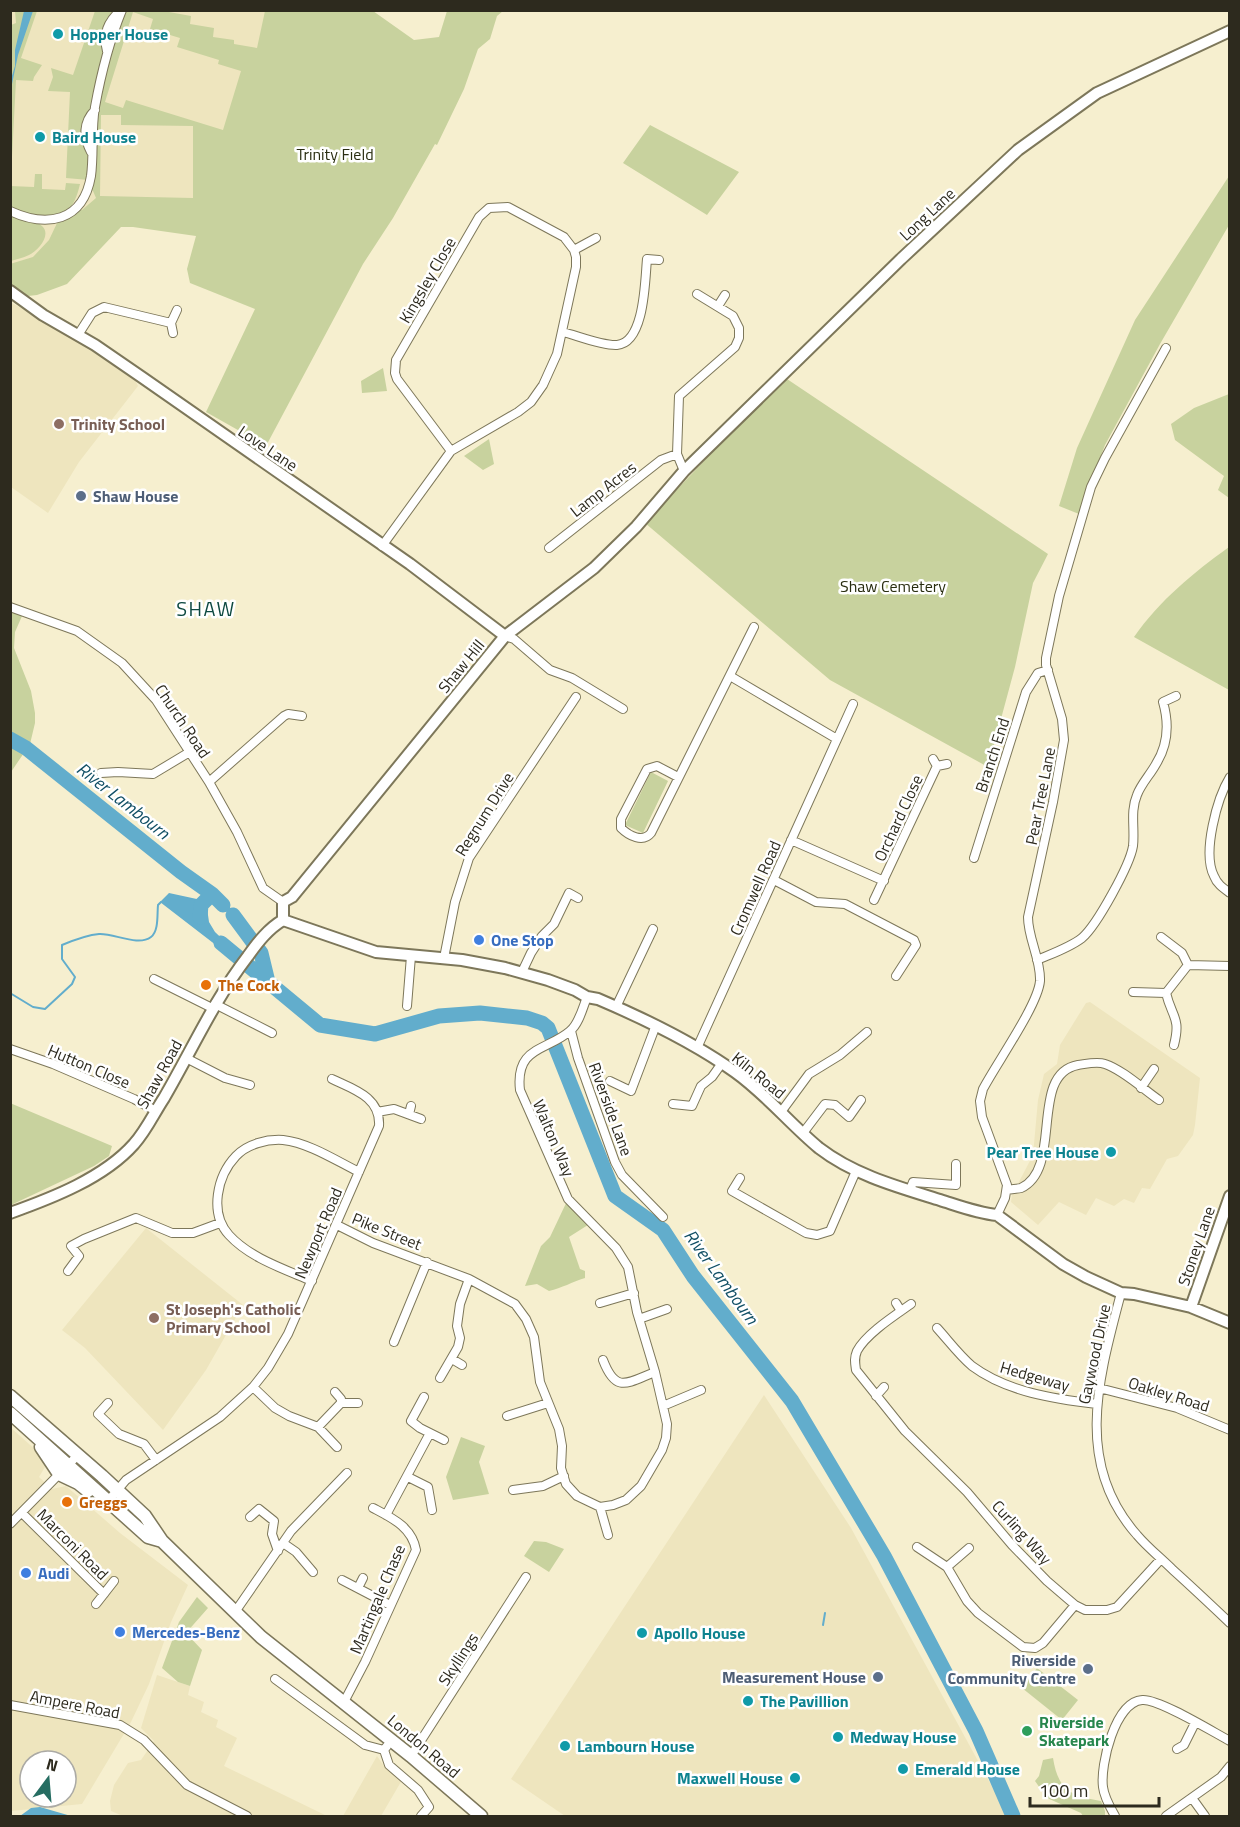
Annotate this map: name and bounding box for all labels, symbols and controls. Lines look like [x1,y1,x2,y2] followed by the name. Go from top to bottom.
[70,22,168,46] place label: Hopper House
[51,27,65,41] marker: Hopper House
[52,125,136,149] place label: Baird House
[33,130,47,144] marker: Baird House
[296,142,374,166] park label: Trinity Field
[894,182,960,246] street label: Long Lane
[393,232,461,328] street label: Kingsley Close
[71,412,165,436] place label: Trinity School
[52,417,66,431] marker: Trinity School
[233,419,303,477] street label: Love Lane
[565,455,641,523] street label: Lamp Acres
[93,484,178,508] place label: Shaw House
[74,489,88,503] marker: Shaw House
[840,574,946,598] park label: Shaw Cemetery
[176,593,236,624] district label: SHAW
[432,634,490,698] street label: Shaw Hill
[149,679,217,763] street label: Church Road
[969,715,1015,795] street label: Branch End
[1019,745,1061,847] street label: Pear Tree Lane
[71,756,176,846] water label: River Lambourn
[449,767,519,861] street label: Regnum Drive
[867,771,929,865] street label: Orchard Close
[723,837,787,939] street label: Cromwell Road
[491,928,554,952] place label: One Stop
[472,933,486,947] marker: One Stop
[218,973,280,997] place label: The Cock
[199,978,213,992] marker: The Cock
[130,1035,188,1113] street label: Shaw Road
[44,1038,134,1094] street label: Hutton Close
[727,1046,791,1104] street label: Kiln Road
[583,1059,639,1159] street label: Riverside Lane
[527,1096,581,1180] street label: Walton Way
[987,1140,1099,1164] place label: Pear Tree House
[1104,1145,1118,1159] marker: Pear Tree House
[288,1184,348,1282] street label: Newport Road
[1171,1203,1221,1289] street label: Stoney Lane
[349,1206,426,1256] street label: Pike Street
[678,1224,766,1331] water label: River Lambourn
[166,1297,301,1339] place label: St Joseph's Catholic Primary School
[1072,1302,1116,1406] street label: Gaywood Drive
[147,1311,161,1325] marker: St Joseph's Catholic Primary School
[997,1355,1073,1397] street label: Hedgeway
[1125,1370,1213,1418] street label: Oakley Road
[79,1490,128,1514] place label: Greggs
[986,1494,1058,1570] street label: Curling Way
[60,1495,74,1509] marker: Greggs
[32,1503,114,1585] street label: Marconi Road
[343,1540,411,1658] street label: Martingale Chase
[38,1561,69,1585] place label: Audi
[19,1566,33,1580] marker: Audi
[132,1620,240,1644] place label: Mercedes-Benz
[654,1621,745,1645] place label: Apollo House
[113,1625,127,1639] marker: Mercedes-Benz
[635,1626,649,1640] marker: Apollo House
[432,1628,484,1690] street label: Skyllings
[947,1648,1076,1690] place label: Riverside Community Centre
[1081,1662,1095,1676] marker: Riverside Community Centre
[722,1665,866,1689] place label: Measurement House
[871,1670,885,1684] marker: Measurement House
[28,1684,122,1724] street label: Ampere Road
[760,1689,849,1713] place label: The Pavillion
[741,1694,755,1708] marker: The Pavillion
[382,1708,466,1784] street label: London Road
[1039,1710,1110,1752] place label: Riverside Skatepark
[1020,1724,1034,1738] marker: Riverside Skatepark
[850,1725,956,1749] place label: Medway House
[831,1730,845,1744] marker: Medway House
[577,1734,694,1758] place label: Lambourn House
[558,1739,572,1753] marker: Lambourn House
[18,1749,78,1809] north arrow
[43,1752,61,1778] text: N
[915,1757,1020,1781] place label: Emerald House
[896,1762,910,1776] marker: Emerald House
[677,1766,783,1790] place label: Maxwell House
[1030,1770,1159,1808] scale bar
[788,1771,802,1785] marker: Maxwell House
[1039,1777,1088,1804] text: 100 m

